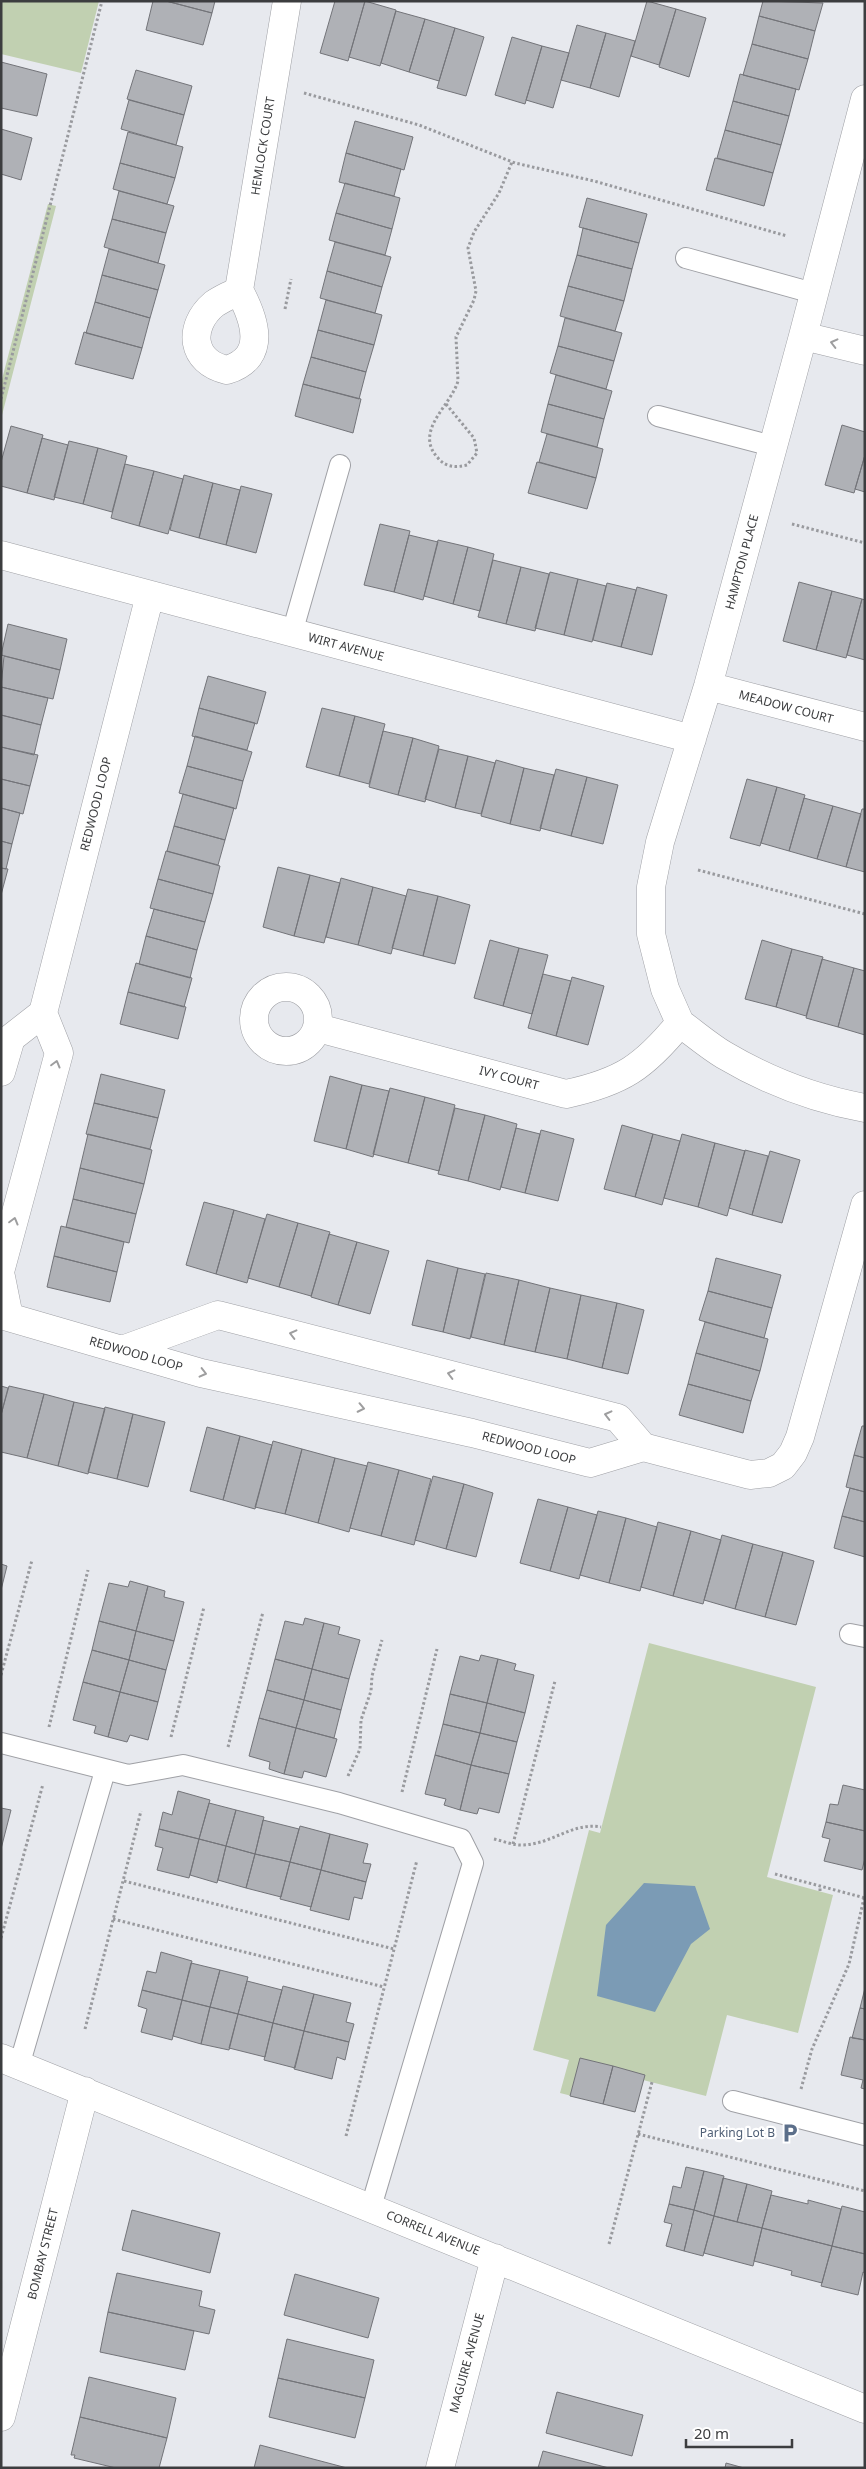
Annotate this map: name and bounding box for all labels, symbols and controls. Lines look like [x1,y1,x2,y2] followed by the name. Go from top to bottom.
[246,95,279,196] street label: HEMLOCK COURT
[830,338,839,349] one-way arrow
[721,512,762,611] street label: HAMPTON PLACE
[306,628,386,665] street label: WIRT AVENUE
[737,686,836,727] street label: MEADOW COURT
[76,755,115,853] street label: REDWOOD LOOP
[50,1060,61,1069] one-way arrow
[478,1061,541,1094] street label: IVY COURT
[8,1217,19,1226] one-way arrow
[289,1329,298,1340] one-way arrow
[87,1332,185,1375] street label: REDWOOD LOOP
[198,1367,207,1378] one-way arrow
[446,1369,455,1380] one-way arrow
[357,1402,366,1413] one-way arrow
[604,1410,613,1421] one-way arrow
[480,1427,578,1468] street label: REDWOOD LOOP
[779,2122,801,2144] parking icon: Parking Lot B
[700,2124,775,2141] place label: Parking Lot B
[23,2206,62,2301] street label: BOMBAY STREET
[384,2206,483,2259] street label: CORRELL AVENUE
[445,2311,488,2415] street label: MAGUIRE AVENUE
[686,2416,792,2448] scale bar
[694,2423,729,2443] text: 20 m

